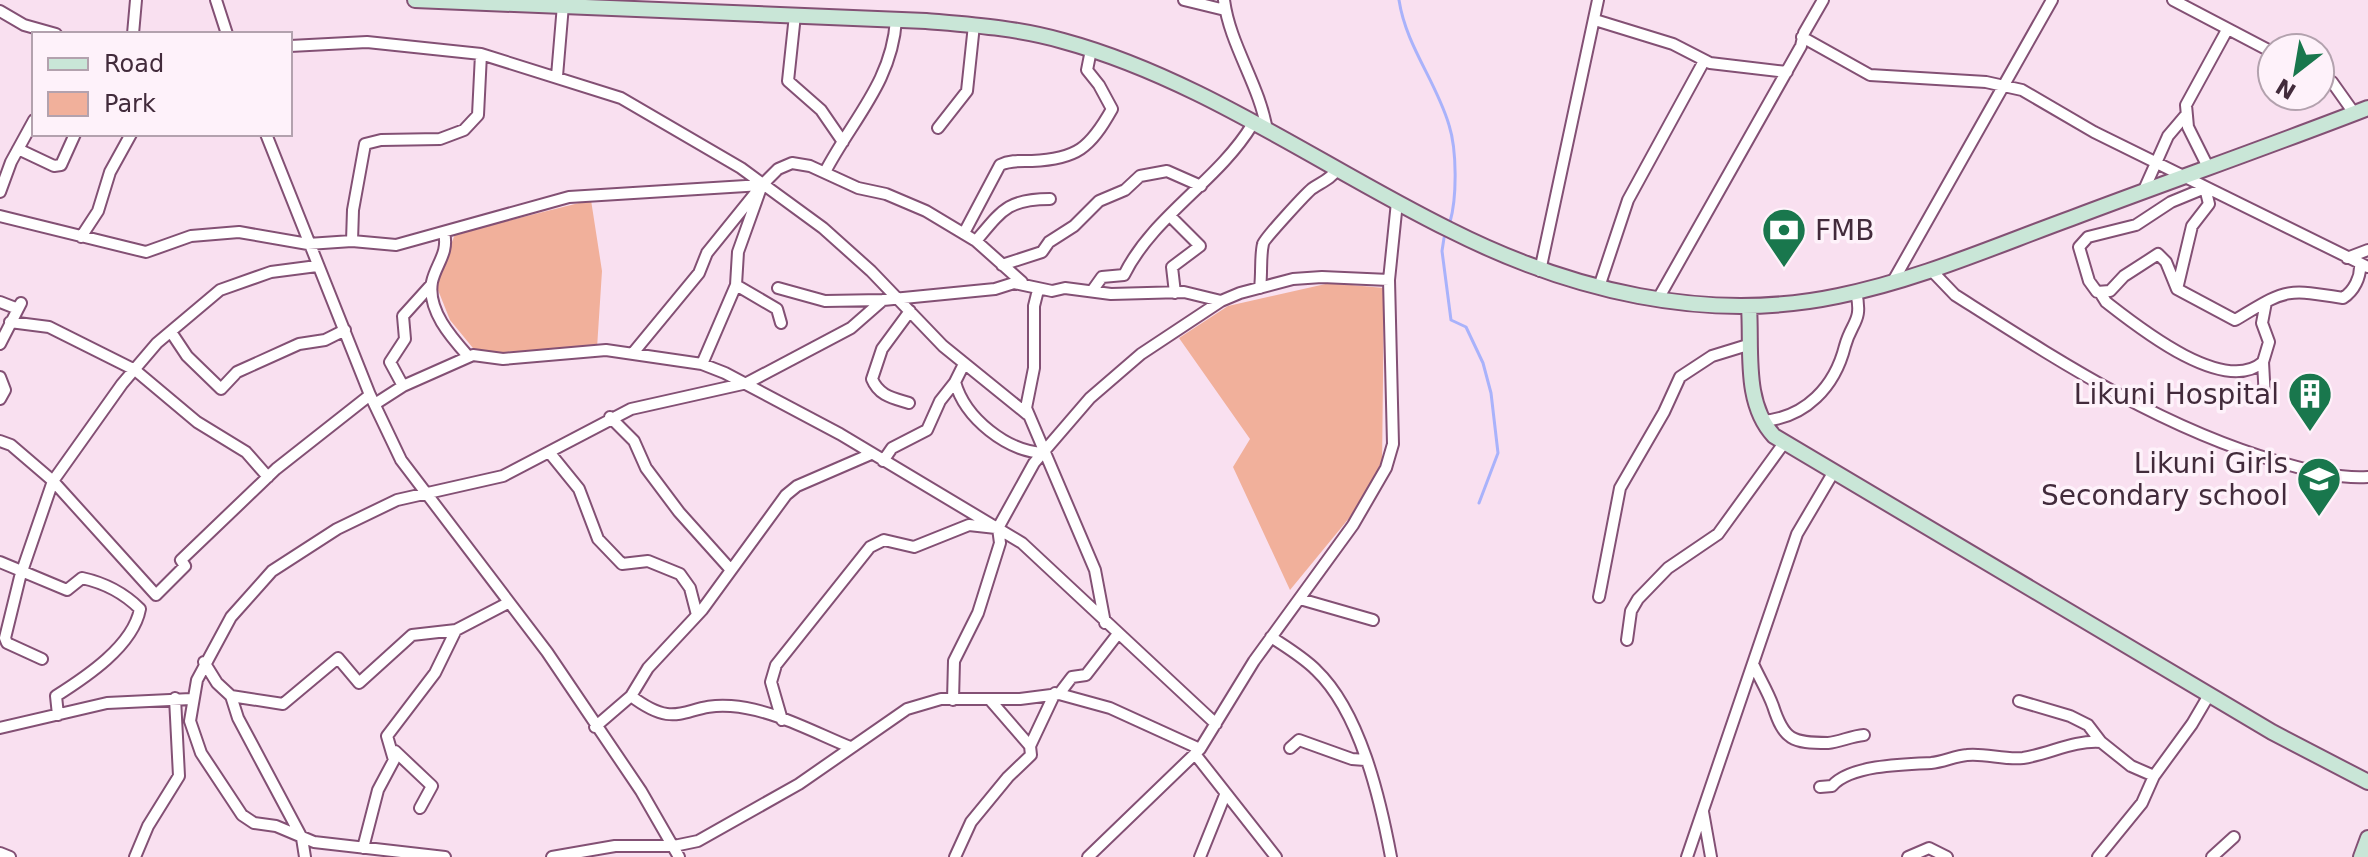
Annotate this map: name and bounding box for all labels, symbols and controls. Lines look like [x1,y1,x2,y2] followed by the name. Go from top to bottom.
[32,32,292,136] legend
[2256,32,2336,112] north arrow
[104,50,164,78] text: Road
[2272,73,2300,104] text: N
[104,90,156,118] text: Park
[1760,206,1808,269] bank icon: FMB
[1815,214,1874,247] place label: FMB
[2286,370,2334,433] building icon: Likuni Hospital
[2074,378,2279,411] place label: Likuni Hospital
[2041,447,2288,512] place label: Likuni Girls Secondary school
[2295,455,2343,518] school or university icon: Likuni Girls Secondary school

